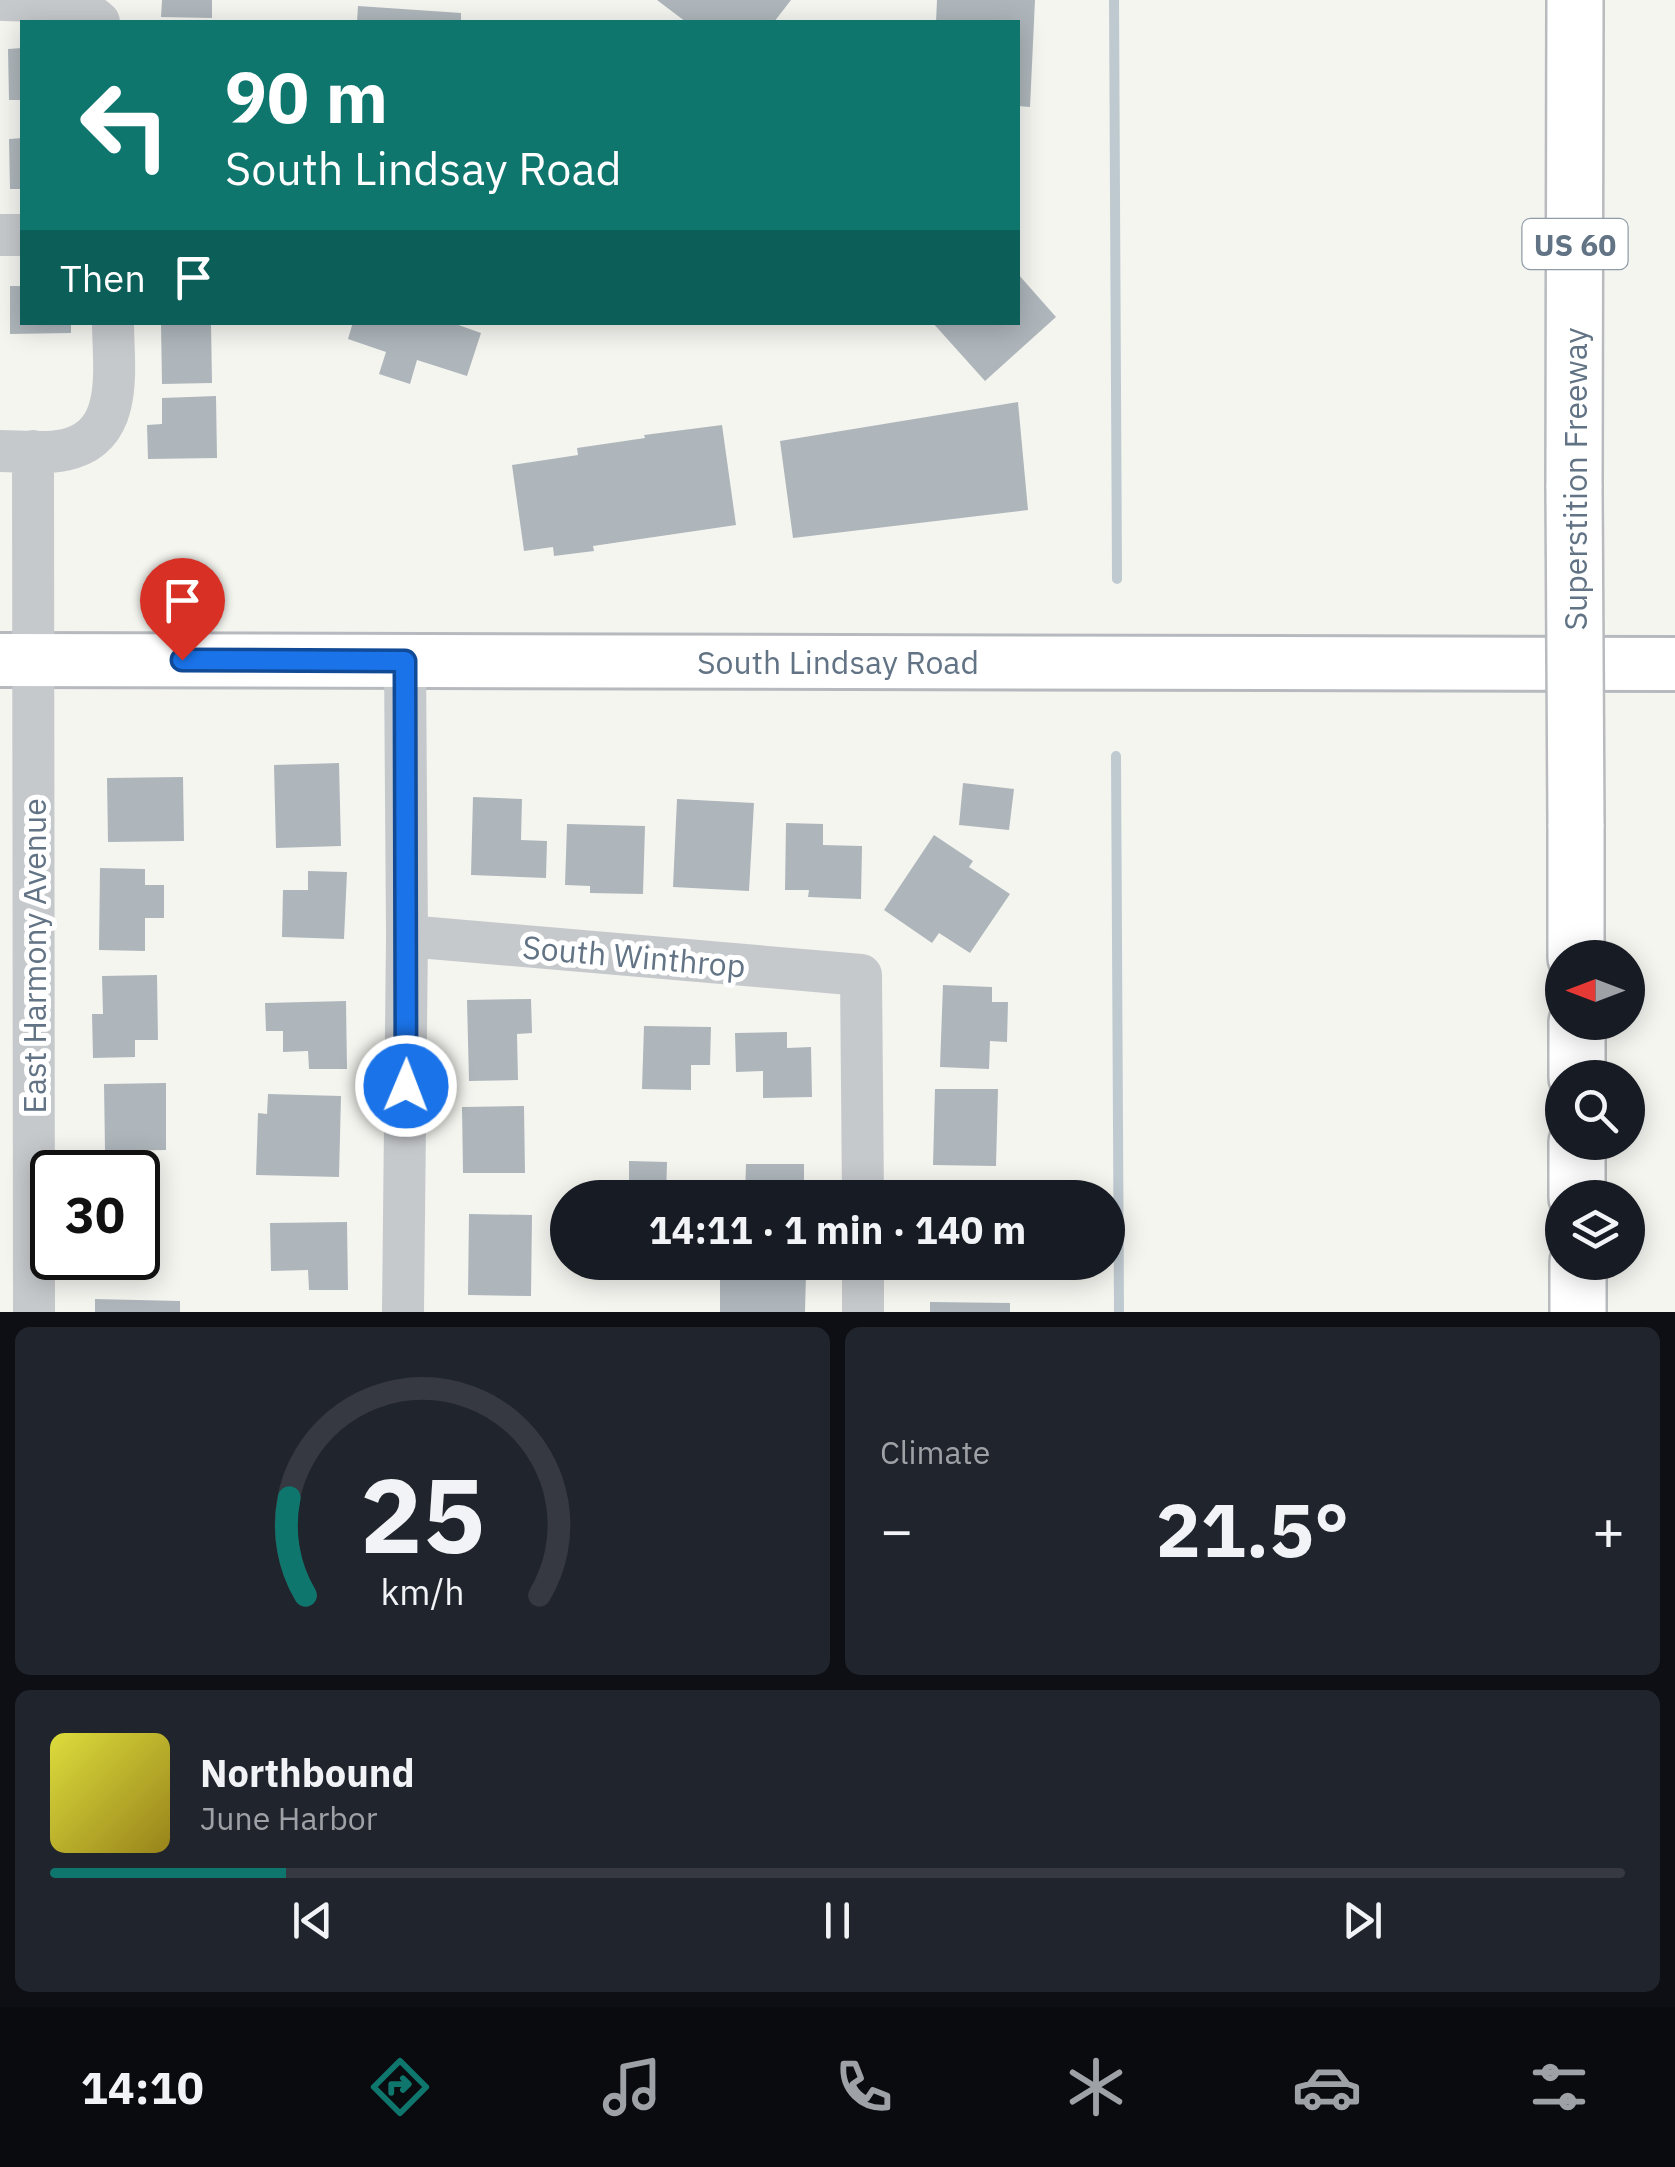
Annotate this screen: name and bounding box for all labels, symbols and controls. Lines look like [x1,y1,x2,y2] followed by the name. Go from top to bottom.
[225,51,388,142] text: 90 m
[60,60,190,190] icon: left
[225,139,622,197] text: South Lindsay Road
[1522,219,1628,269] road number: US 60
[166,250,221,305] icon: arrive
[60,253,146,302] text: Then
[1554,327,1596,631] street label: Superstition Freeway
[140,558,225,661] pin
[155,573,210,628] icon: arrive
[697,641,979,683] street label: South Lindsay Road
[13,798,55,1114] street label: East Harmony Avenue
[521,925,747,987] street label: South Winthrop
[1545,940,1645,1040] north arrow
[1545,940,1645,1280] map controls
[354,1034,458,1138] position arrow
[1545,1060,1645,1160] button: search
[30,1150,160,1280] speed limit sign: 30
[1545,1180,1645,1280] button: layers
[649,1205,1026,1254] text: 14:11 · 1 min · 140 m
[880,1431,990,1473] text: Climate
[360,1446,485,1582] text: 25
[1156,1480,1349,1578] text: 21.5°
[880,1494,913,1565] text: −
[1592,1494,1625,1565] text: +
[380,1568,465,1615] text: km/h
[200,1748,415,1797] text: Northbound
[200,1797,377,1839] text: June Harbor
[285,1893,340,1948] icon: previous
[810,1893,865,1948] icon: pause
[1335,1893,1390,1948] icon: next
[365,2052,435,2122] icon: directions
[597,2052,667,2122] icon: music
[829,2052,899,2122] icon: phone
[1061,2052,1131,2122] icon: climate
[1292,2052,1362,2122] icon: car
[1524,2052,1594,2122] icon: filters
[81,2058,204,2116] text: 14:10

